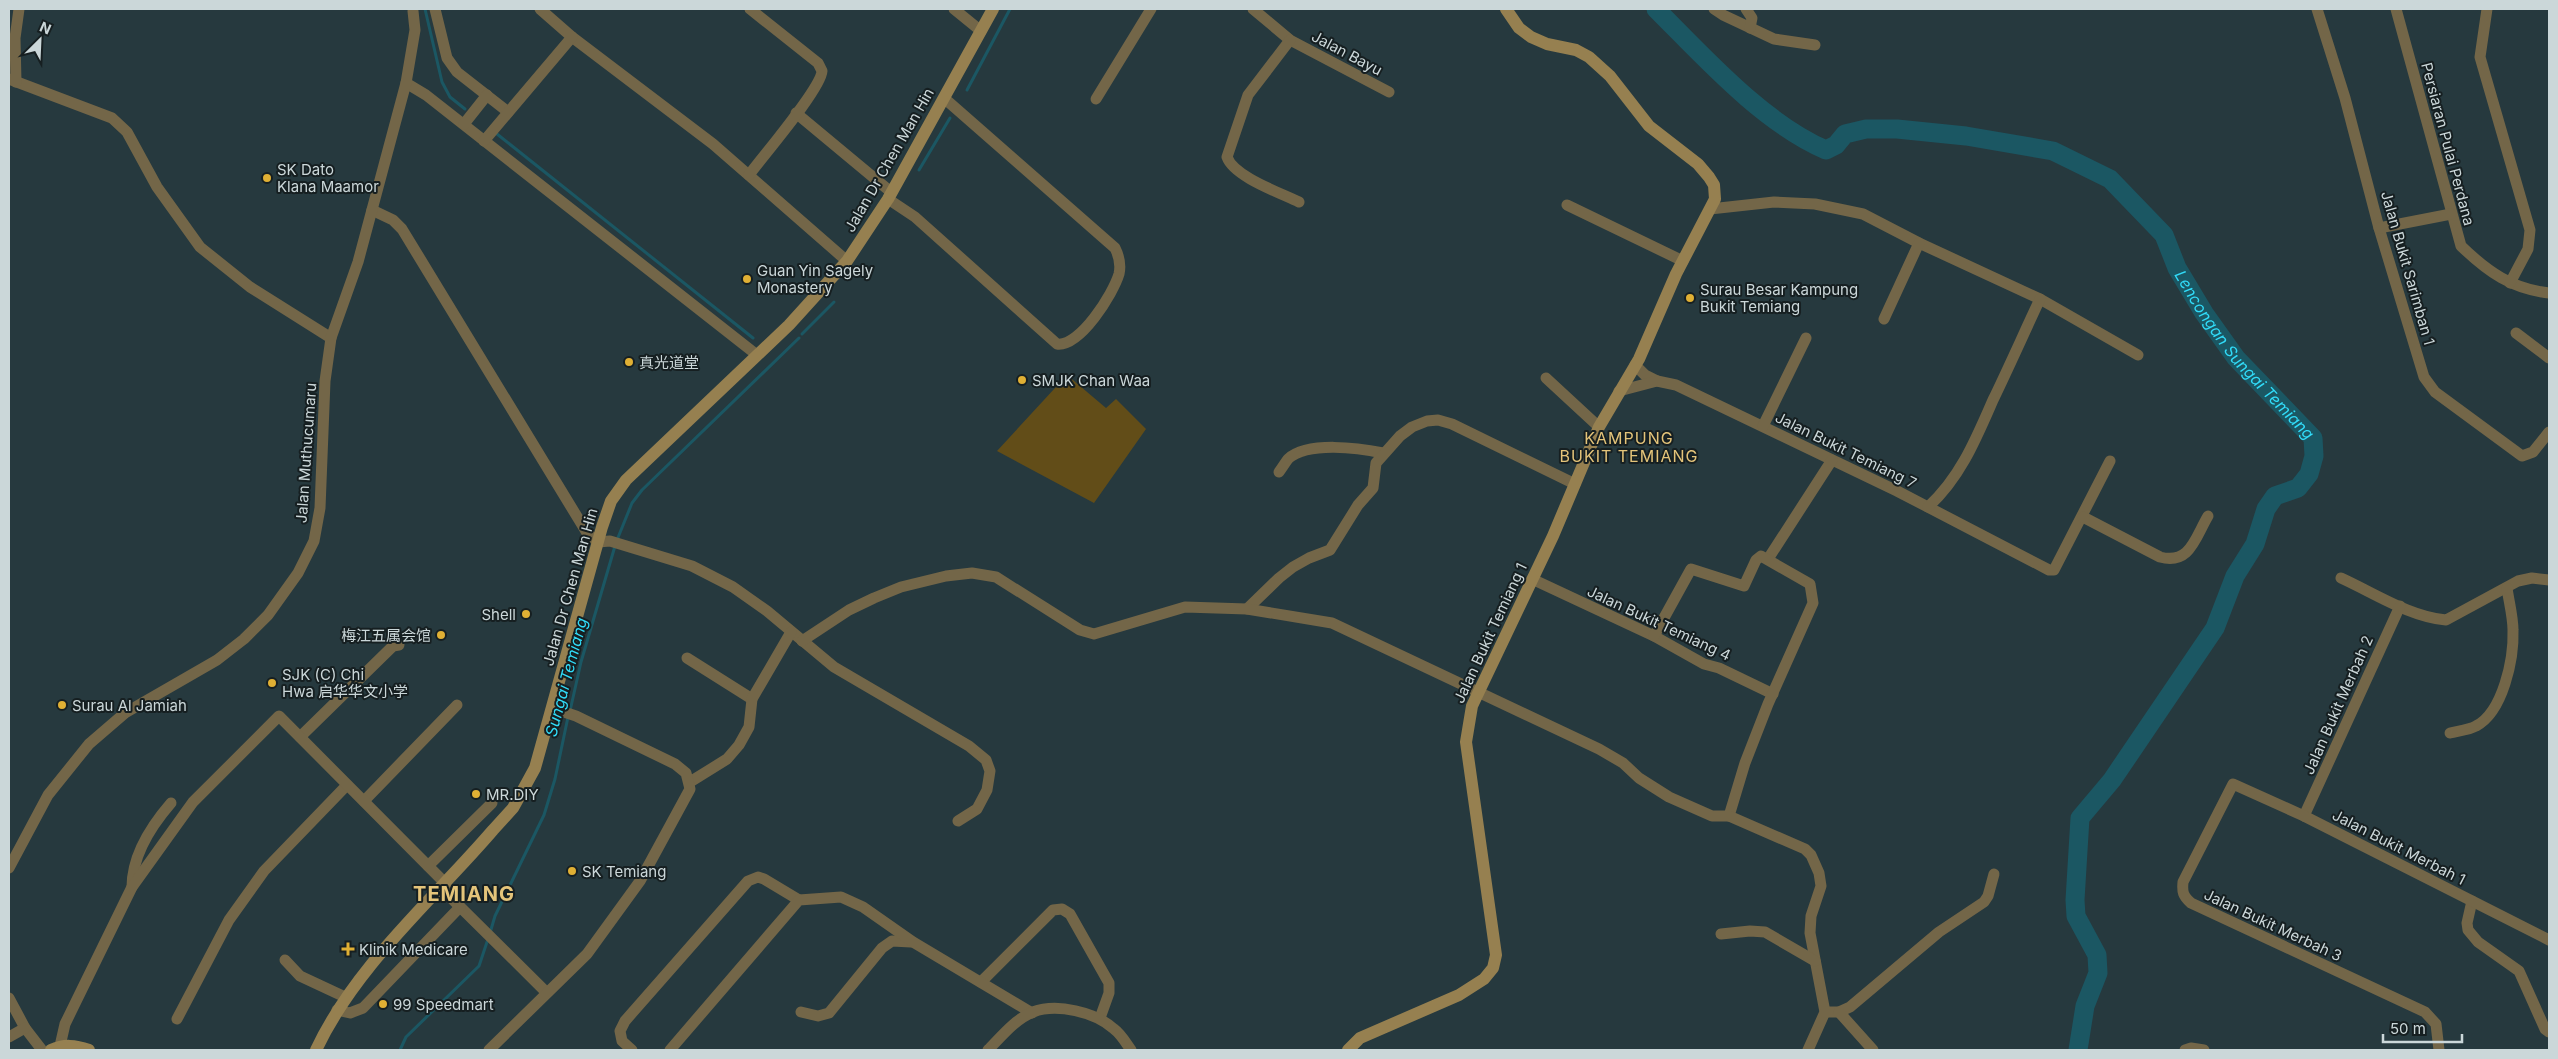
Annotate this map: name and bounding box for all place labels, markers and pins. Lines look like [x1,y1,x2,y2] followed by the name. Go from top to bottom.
[277,160,379,196] place label: SK Dato Klana Maamor
[261,172,273,184] marker: SK Dato Klana Maamor
[757,261,874,297] place label: Guan Yin Sagely Monastery
[741,273,753,285] marker: Guan Yin Sagely Monastery
[1700,280,1858,316] place label: Surau Besar Kampung Bukit Temiang
[1684,292,1696,304] marker: Surau Besar Kampung Bukit Temiang
[639,353,699,372] place label: 真光道堂
[623,356,635,368] marker: 真光道堂
[1032,371,1150,390] place label: SMJK Chan Waa
[1016,374,1028,386] marker: SMJK Chan Waa
[481,605,516,624] place label: Shell
[520,608,532,620] marker: Shell
[341,626,431,645] place label: 梅江五属会馆
[435,629,447,641] marker: 梅江五属会馆
[282,665,408,701] place label: SJK (C) Chi Hwa 启华华文小学
[266,677,278,689] marker: SJK (C) Chi Hwa 启华华文小学
[72,696,187,715] place label: Surau Al Jamiah
[56,699,68,711] marker: Surau Al Jamiah
[486,785,539,804] place label: MR.DIY
[470,788,482,800] marker: MR.DIY
[582,862,666,881] place label: SK Temiang
[566,865,578,877] marker: SK Temiang
[359,940,468,959] place label: Klinik Medicare
[341,942,355,956] marker: Klinik Medicare
[393,995,494,1014] place label: 99 Speedmart
[377,998,389,1010] marker: 99 Speedmart

